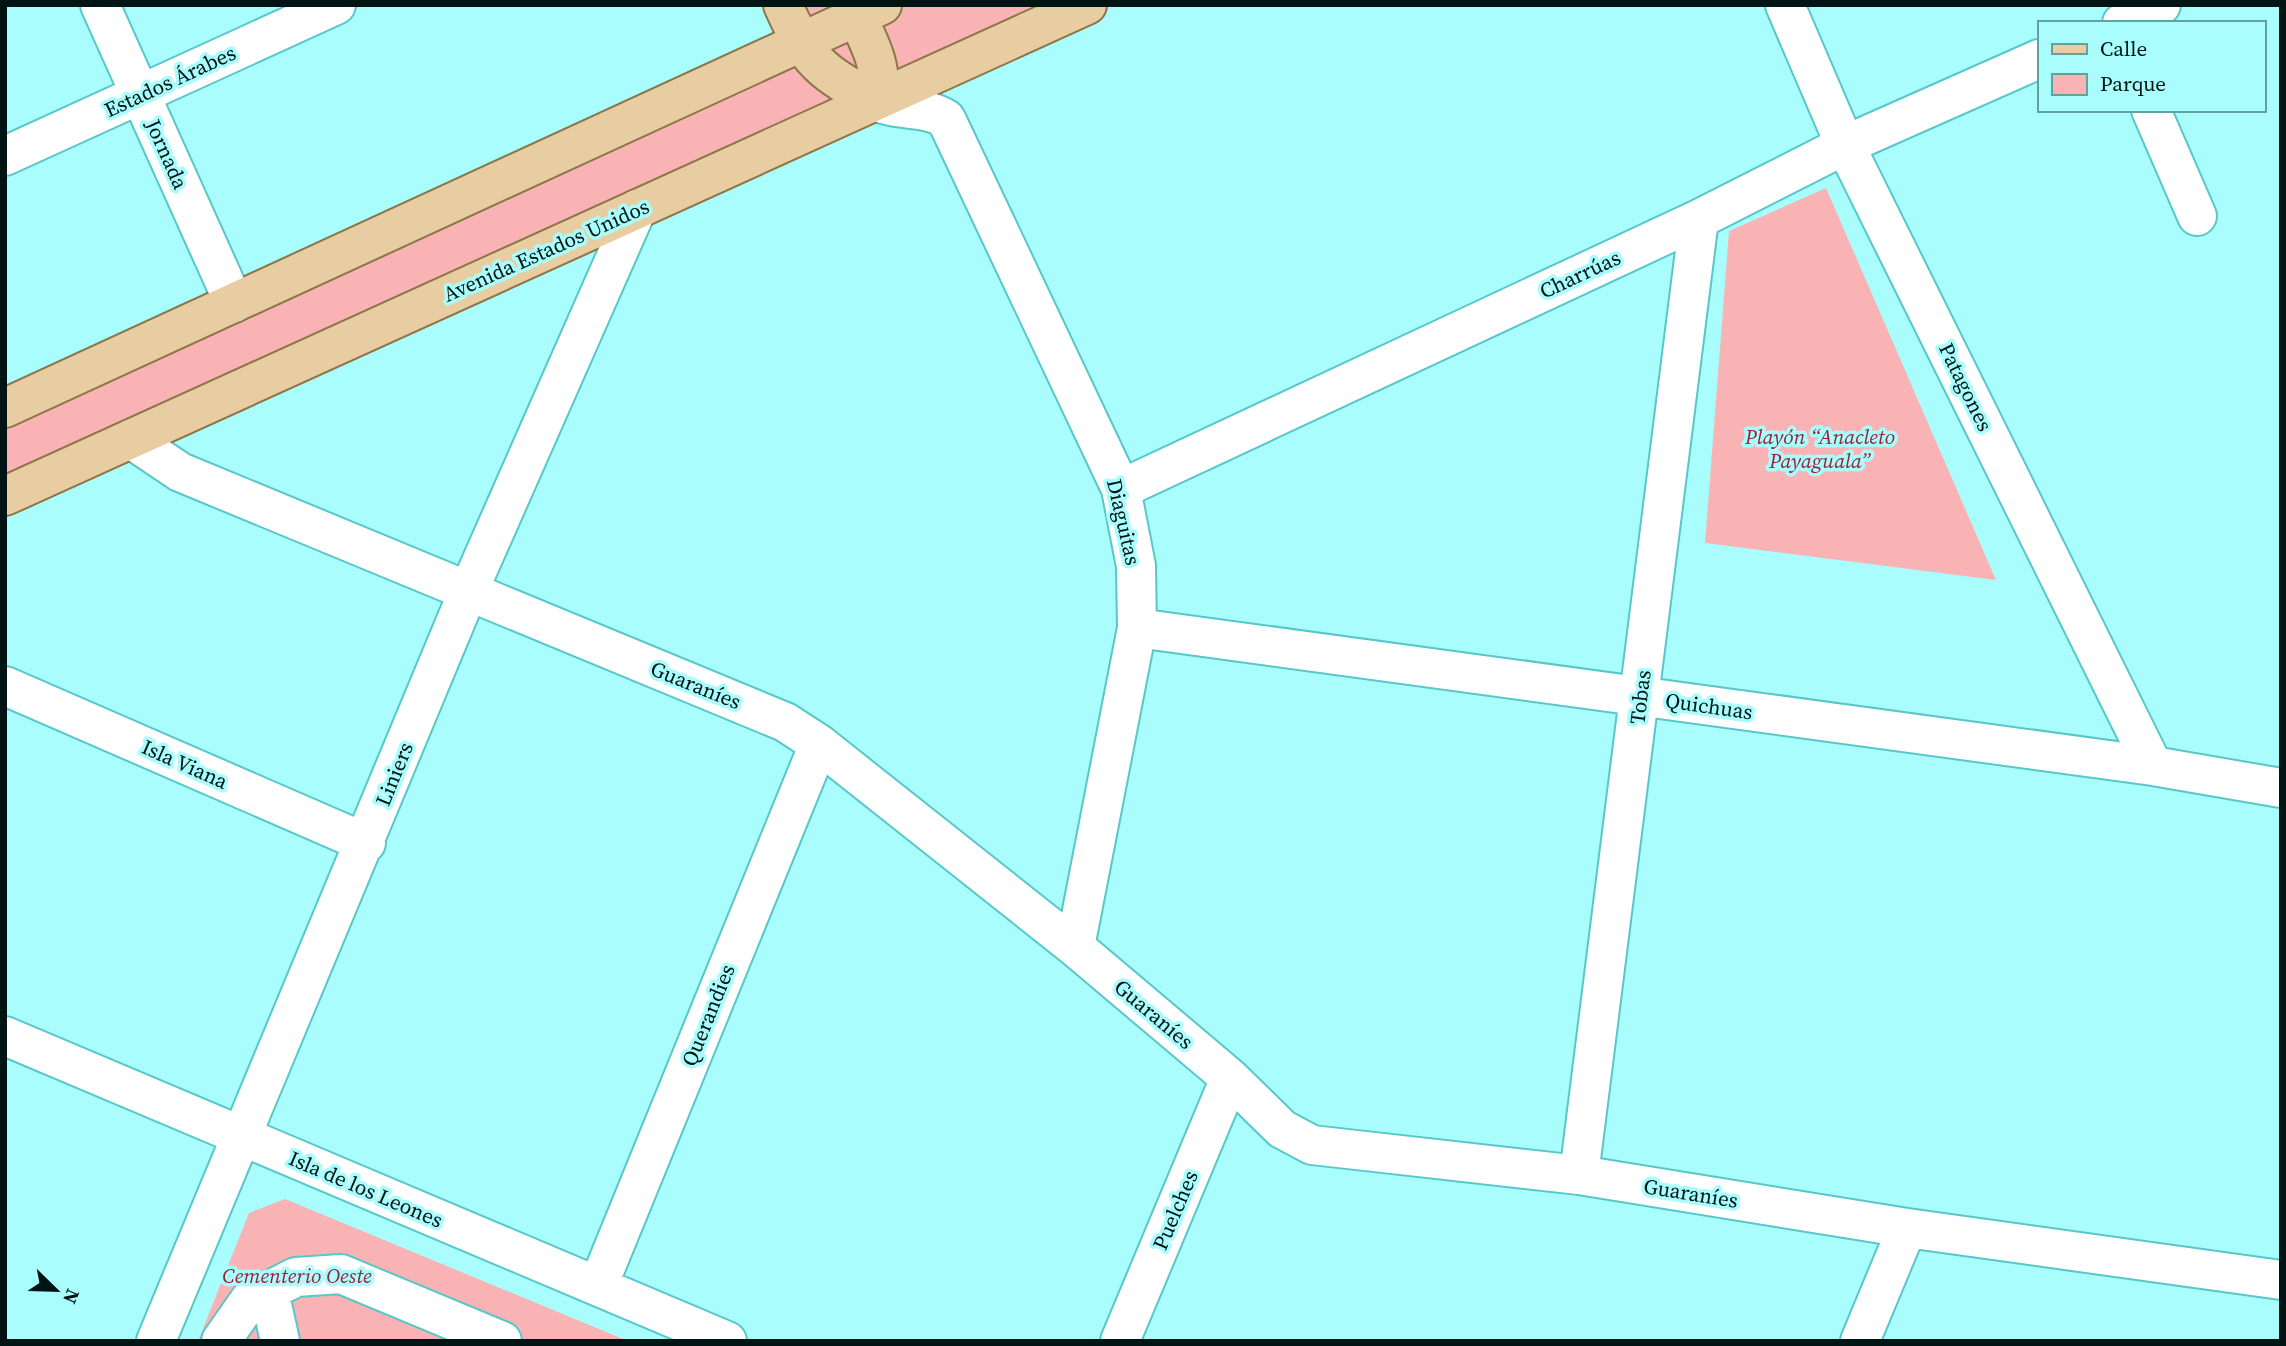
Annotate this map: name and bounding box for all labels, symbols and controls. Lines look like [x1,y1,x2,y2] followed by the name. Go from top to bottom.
[2038,21,2265,112] legend
[2100,34,2147,63] text: Calle
[100,38,240,124] street label: Estados Árabes
[2100,69,2166,98] text: Parque
[138,114,195,194] street label: Jornada
[438,191,654,309] street label: Avenida Estados Unidos
[1535,243,1625,305] street label: Charrúas
[1932,338,2000,436] street label: Patagones
[1744,422,1895,475] park label: Playón “Anacleto Payaguala”
[1100,476,1148,568] street label: Diaguitas
[646,654,746,716] street label: Guaraníes
[1622,668,1658,726] street label: Tobas
[1663,686,1755,726] street label: Quichuas
[138,732,233,796] street label: Isla Viana
[368,738,420,810] street label: Liniers
[674,960,742,1070] street label: Querandies
[1108,972,1200,1056] street label: Guaraníes
[285,1144,447,1234] street label: Isla de los Leones
[1145,1166,1205,1254] street label: Puelches
[1642,1171,1740,1215] street label: Guaraníes
[21,1255,91,1325] north arrow
[222,1261,372,1290] park label: Cementerio Oeste
[57,1285,86,1308] text: N

